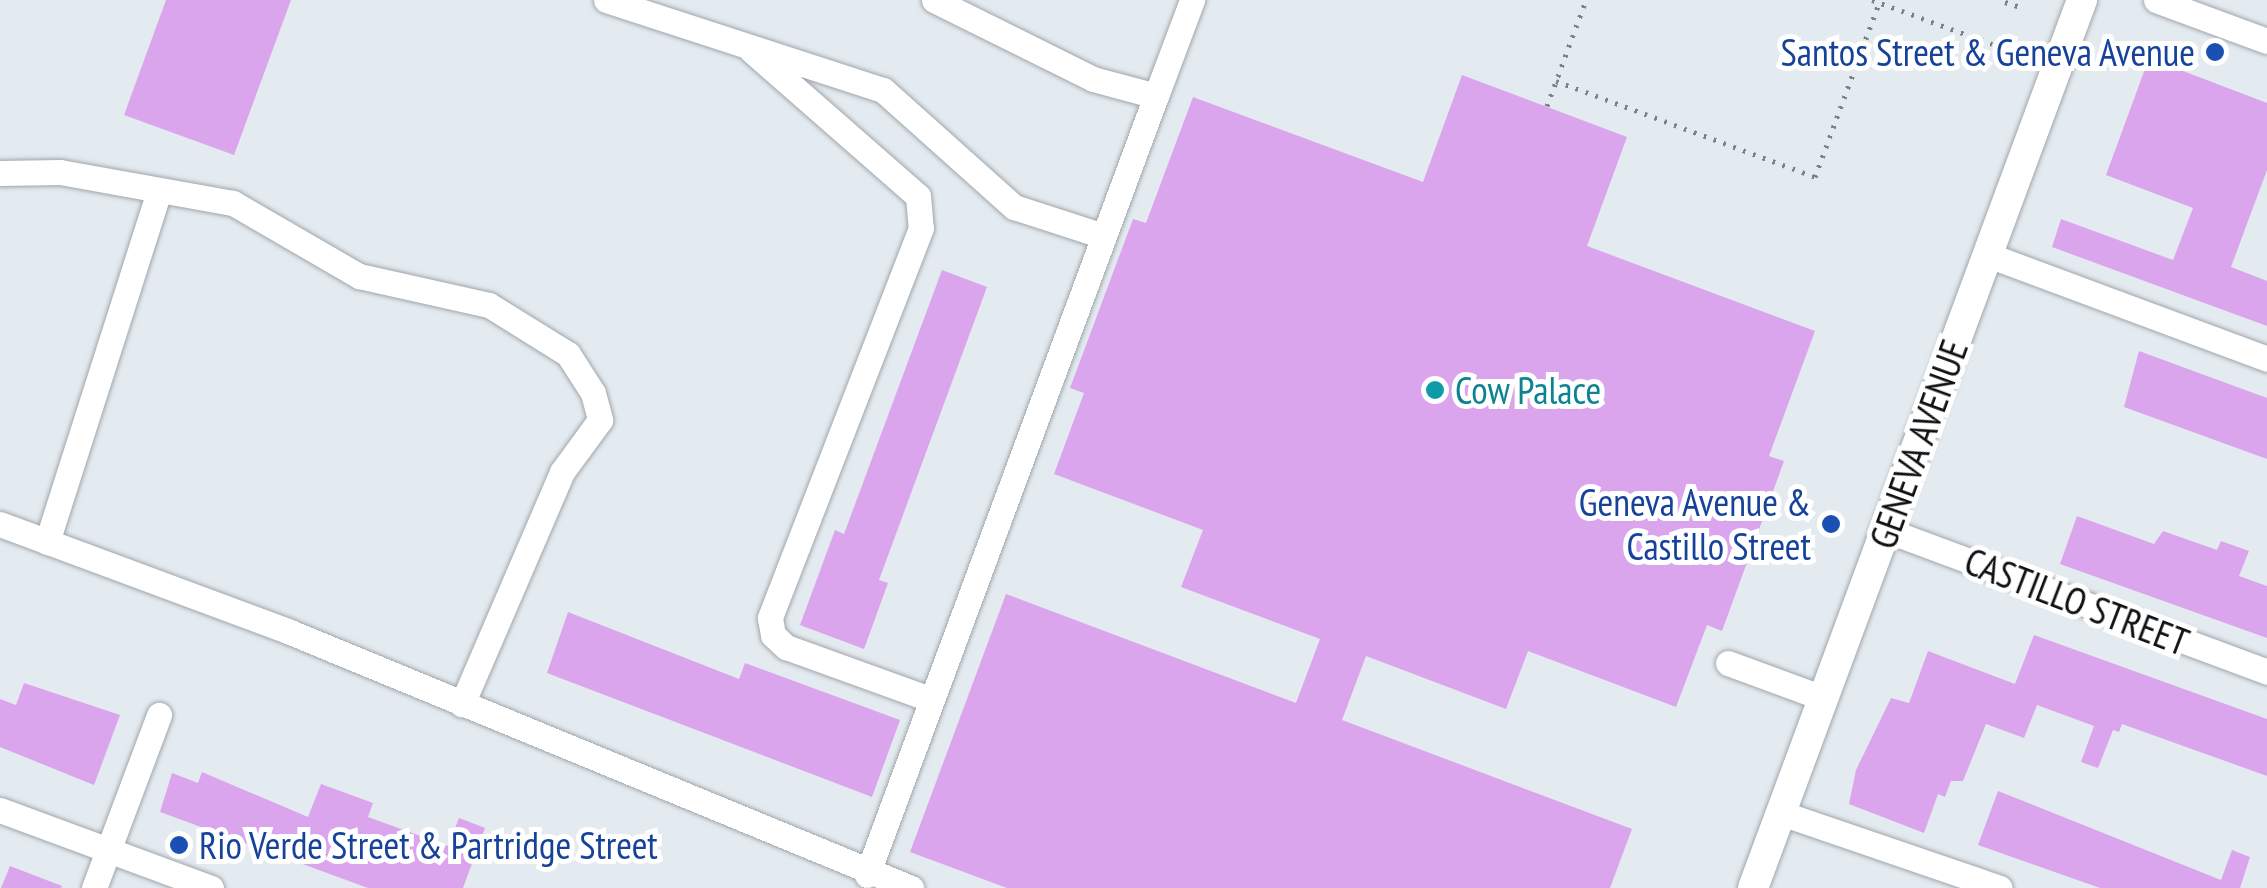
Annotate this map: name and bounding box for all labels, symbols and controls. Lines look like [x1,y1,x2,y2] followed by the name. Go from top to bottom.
[1779,29,2195,75] place label: Santos Street & Geneva Avenue
[2204,41,2226,63] marker: Santos Street & Geneva Avenue
[1859,332,1977,556] street label: GENEVA AVENUE
[1455,367,1602,413] place label: Cow Palace
[1424,379,1446,401] marker: Cow Palace
[1578,479,1811,568] place label: Geneva Avenue & Castillo Street
[1820,513,1842,535] marker: Geneva Avenue & Castillo Street
[1959,537,2195,665] street label: CASTILLO STREET
[199,822,659,868] place label: Rio Verde Street & Partridge Street
[168,834,190,856] marker: Rio Verde Street & Partridge Street

